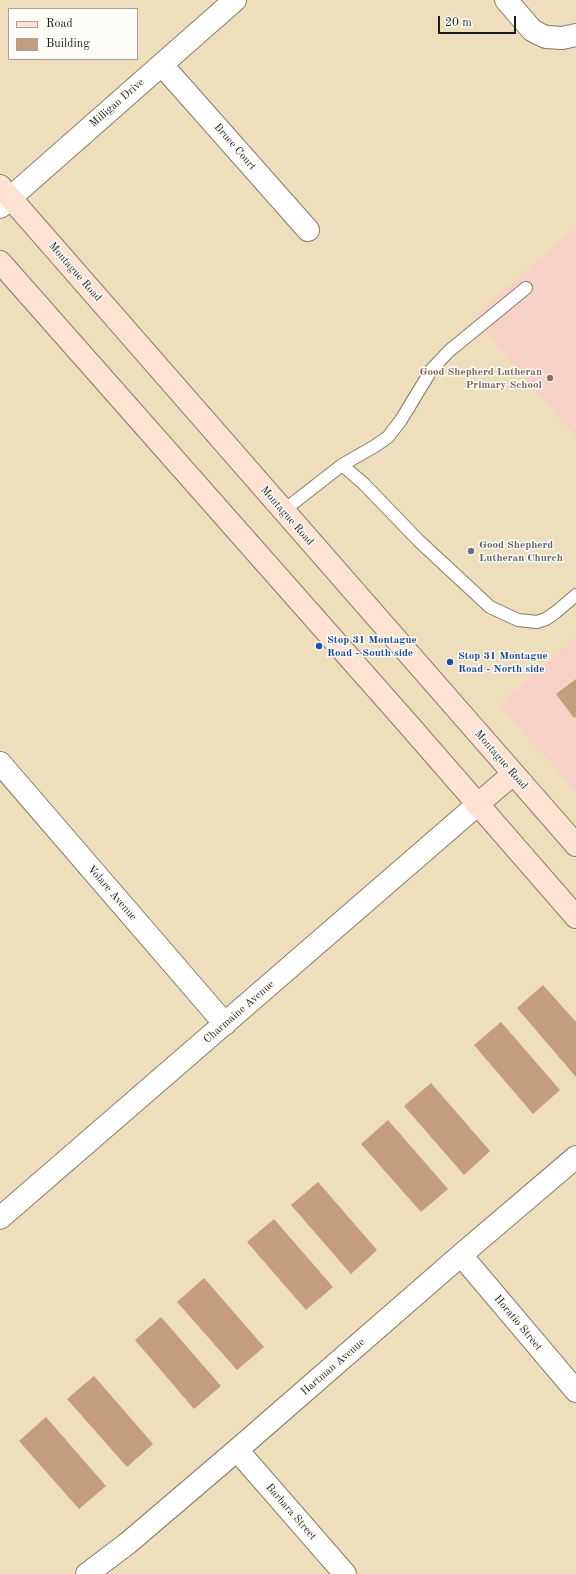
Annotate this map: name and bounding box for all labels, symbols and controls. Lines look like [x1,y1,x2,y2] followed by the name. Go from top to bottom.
[8,8,138,60] legend
[440,8,518,34] scale bar
[445,17,472,29] text: 20 m
[46,18,73,30] text: Road
[46,38,90,50] text: Building
[87,76,147,130] street label: Milligan Drive
[211,121,259,173] street label: Bruce Court
[46,240,104,304] street label: Montague Road
[419,365,542,391] place label: Good Shepherd Lutheran Primary School
[545,373,555,383] marker: Good Shepherd Lutheran Primary School
[258,484,316,548] street label: Montague Road
[479,538,563,564] place label: Good Shepherd Lutheran Church
[466,546,476,556] marker: Good Shepherd Lutheran Church
[327,633,417,659] place label: Stop 31 Montague Road - South side
[314,641,324,651] marker: Stop 31 Montague Road - South side
[458,649,548,675] place label: Stop 31 Montague Road - North side
[445,657,455,667] marker: Stop 31 Montague Road - North side
[472,728,530,792] street label: Montague Road
[84,863,140,923] street label: Volare Avenue
[201,978,277,1046] street label: Charmaine Avenue
[491,1292,545,1354] street label: Horatio Street
[298,1336,368,1398] street label: Hartman Avenue
[263,1481,319,1543] street label: Barbara Street

